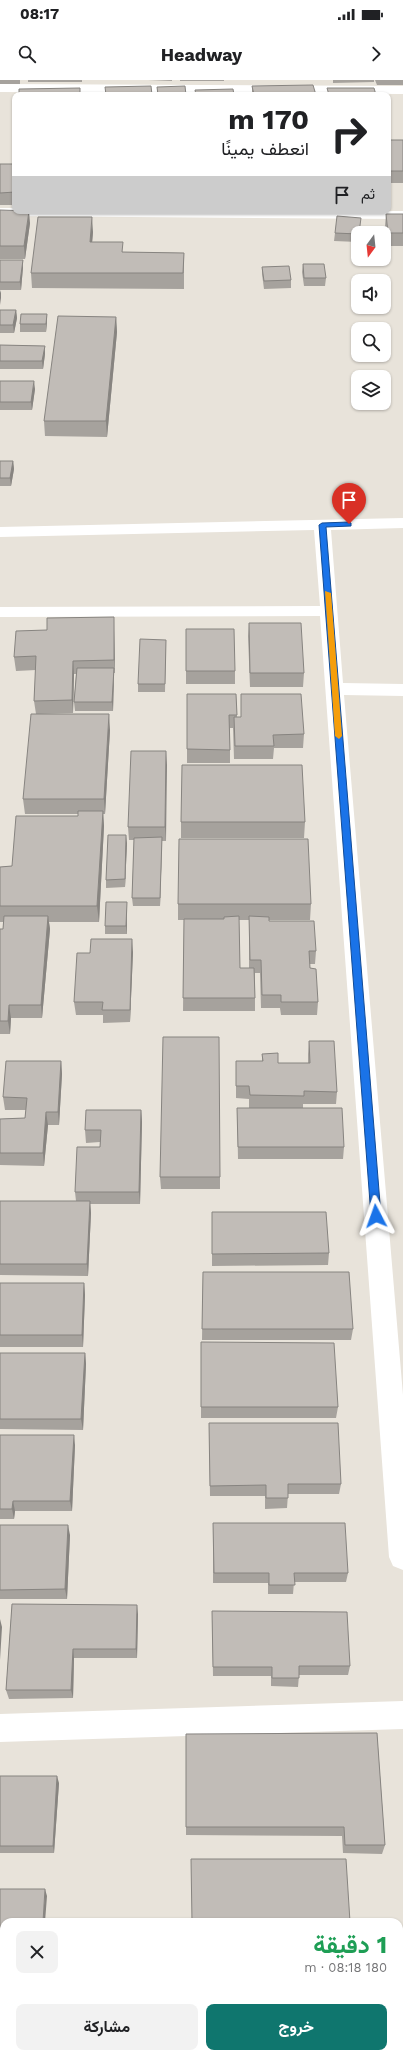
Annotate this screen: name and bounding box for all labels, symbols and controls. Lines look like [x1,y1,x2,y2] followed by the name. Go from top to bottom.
[20,5,59,23] text: 08:17
[16,43,38,65] icon: search
[365,43,387,65] icon: forward
[161,44,242,65] text: Headway
[228,103,309,136] text: 170 m
[323,108,375,160] icon: right
[221,138,309,159] text: انعطف يمينًا
[331,184,353,206] icon: arrive
[361,185,375,203] text: ثم
[351,226,391,266] north arrow
[351,226,391,410] map controls
[351,274,391,314] button: sound
[351,322,391,362] button: search
[351,370,391,410] button: layers
[332,483,366,524] pin
[338,489,360,511] icon: arrive
[355,1195,397,1237] position arrow
[16,1931,58,1973] button: close
[313,1931,387,1959] text: 1 دقيقة
[304,1960,387,1975] text: 180 m · 08:18
[16,2004,198,2050] button: مشاركة
[206,2004,387,2050] button: خروج

